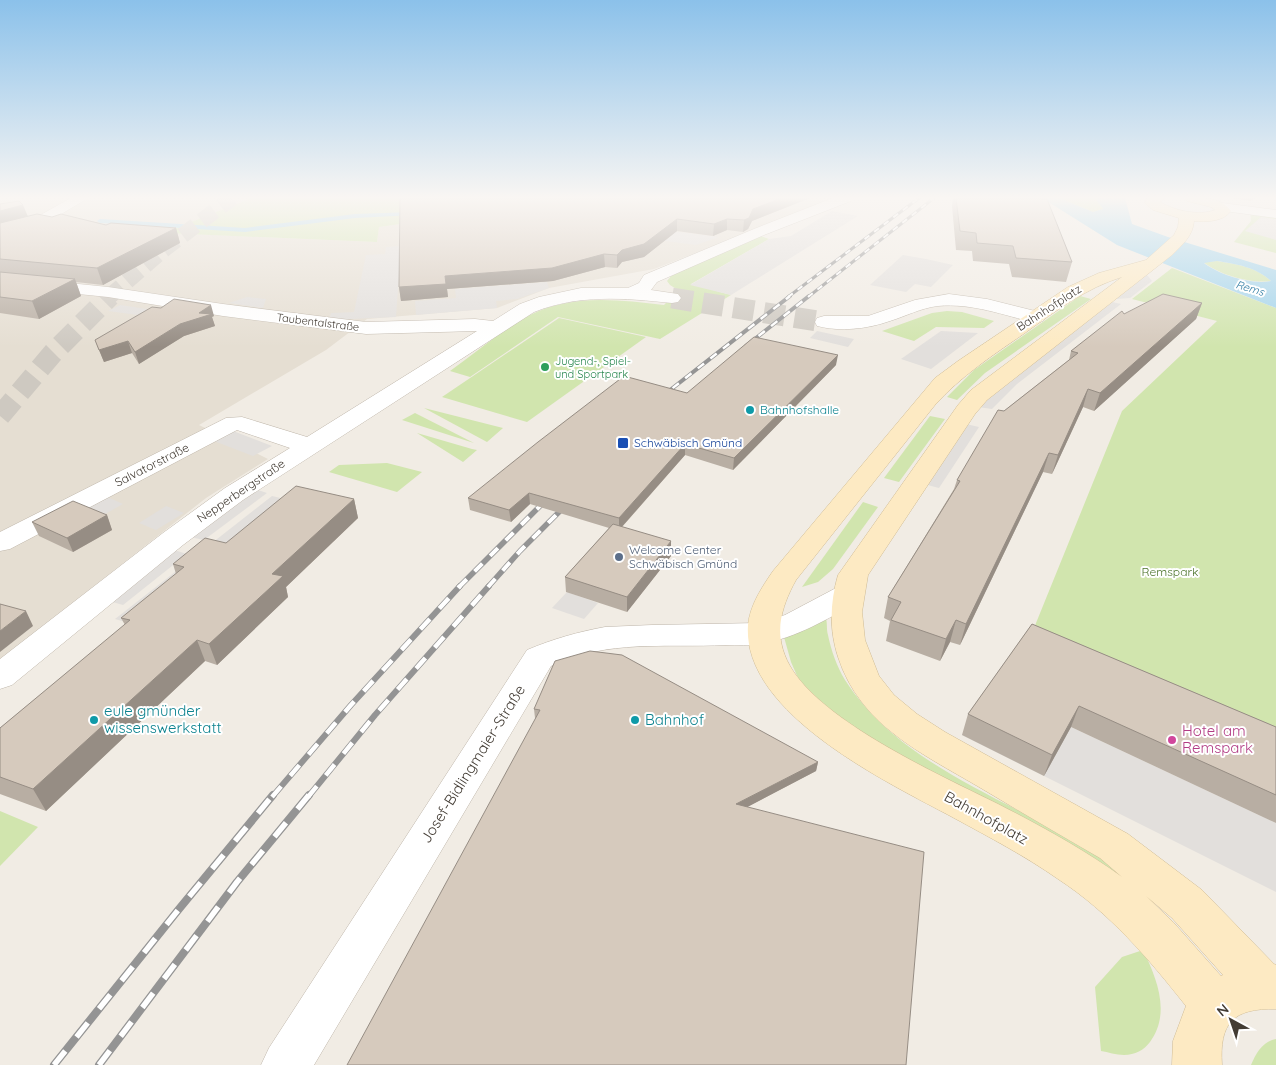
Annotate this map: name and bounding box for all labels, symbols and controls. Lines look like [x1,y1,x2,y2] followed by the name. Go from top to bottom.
[1234,277,1267,299] water label: Rems
[1013,281,1084,334] street label: Bahnhofplatz
[276,310,360,334] street label: Taubentalstraße
[555,354,631,381] place label: Jugend-, Spiel- und Sportpark
[539,361,551,373] marker: Jugend-, Spiel- und Sportpark
[760,402,839,417] place label: Bahnhofshalle
[744,404,756,416] marker: Bahnhofshalle
[634,435,742,450] place label: Schwäbisch Gmünd
[616,436,630,450] marker: Schwäbisch Gmünd
[112,439,192,490] street label: Salvatorstraße
[194,456,288,526] street label: Nepperbergstraße
[629,542,737,571] place label: Welcome Center Schwäbisch Gmünd
[613,551,625,563] marker: Welcome Center Schwäbisch Gmünd
[1142,564,1198,579] park label: Remspark
[416,681,529,846] street label: Josef-Bidlingmaier-Straße
[104,701,222,737] place label: eule gmünder wissenswerkstatt
[645,710,705,729] place label: Bahnhof
[88,714,100,726] marker: eule gmünder wissenswerkstatt
[629,714,641,726] marker: Bahnhof
[1182,721,1253,757] place label: Hotel am Remspark
[1166,734,1178,746] marker: Hotel am Remspark
[941,787,1031,848] street label: Bahnhofplatz
[1206,995,1256,1045] north arrow
[1213,1000,1232,1020] text: N

